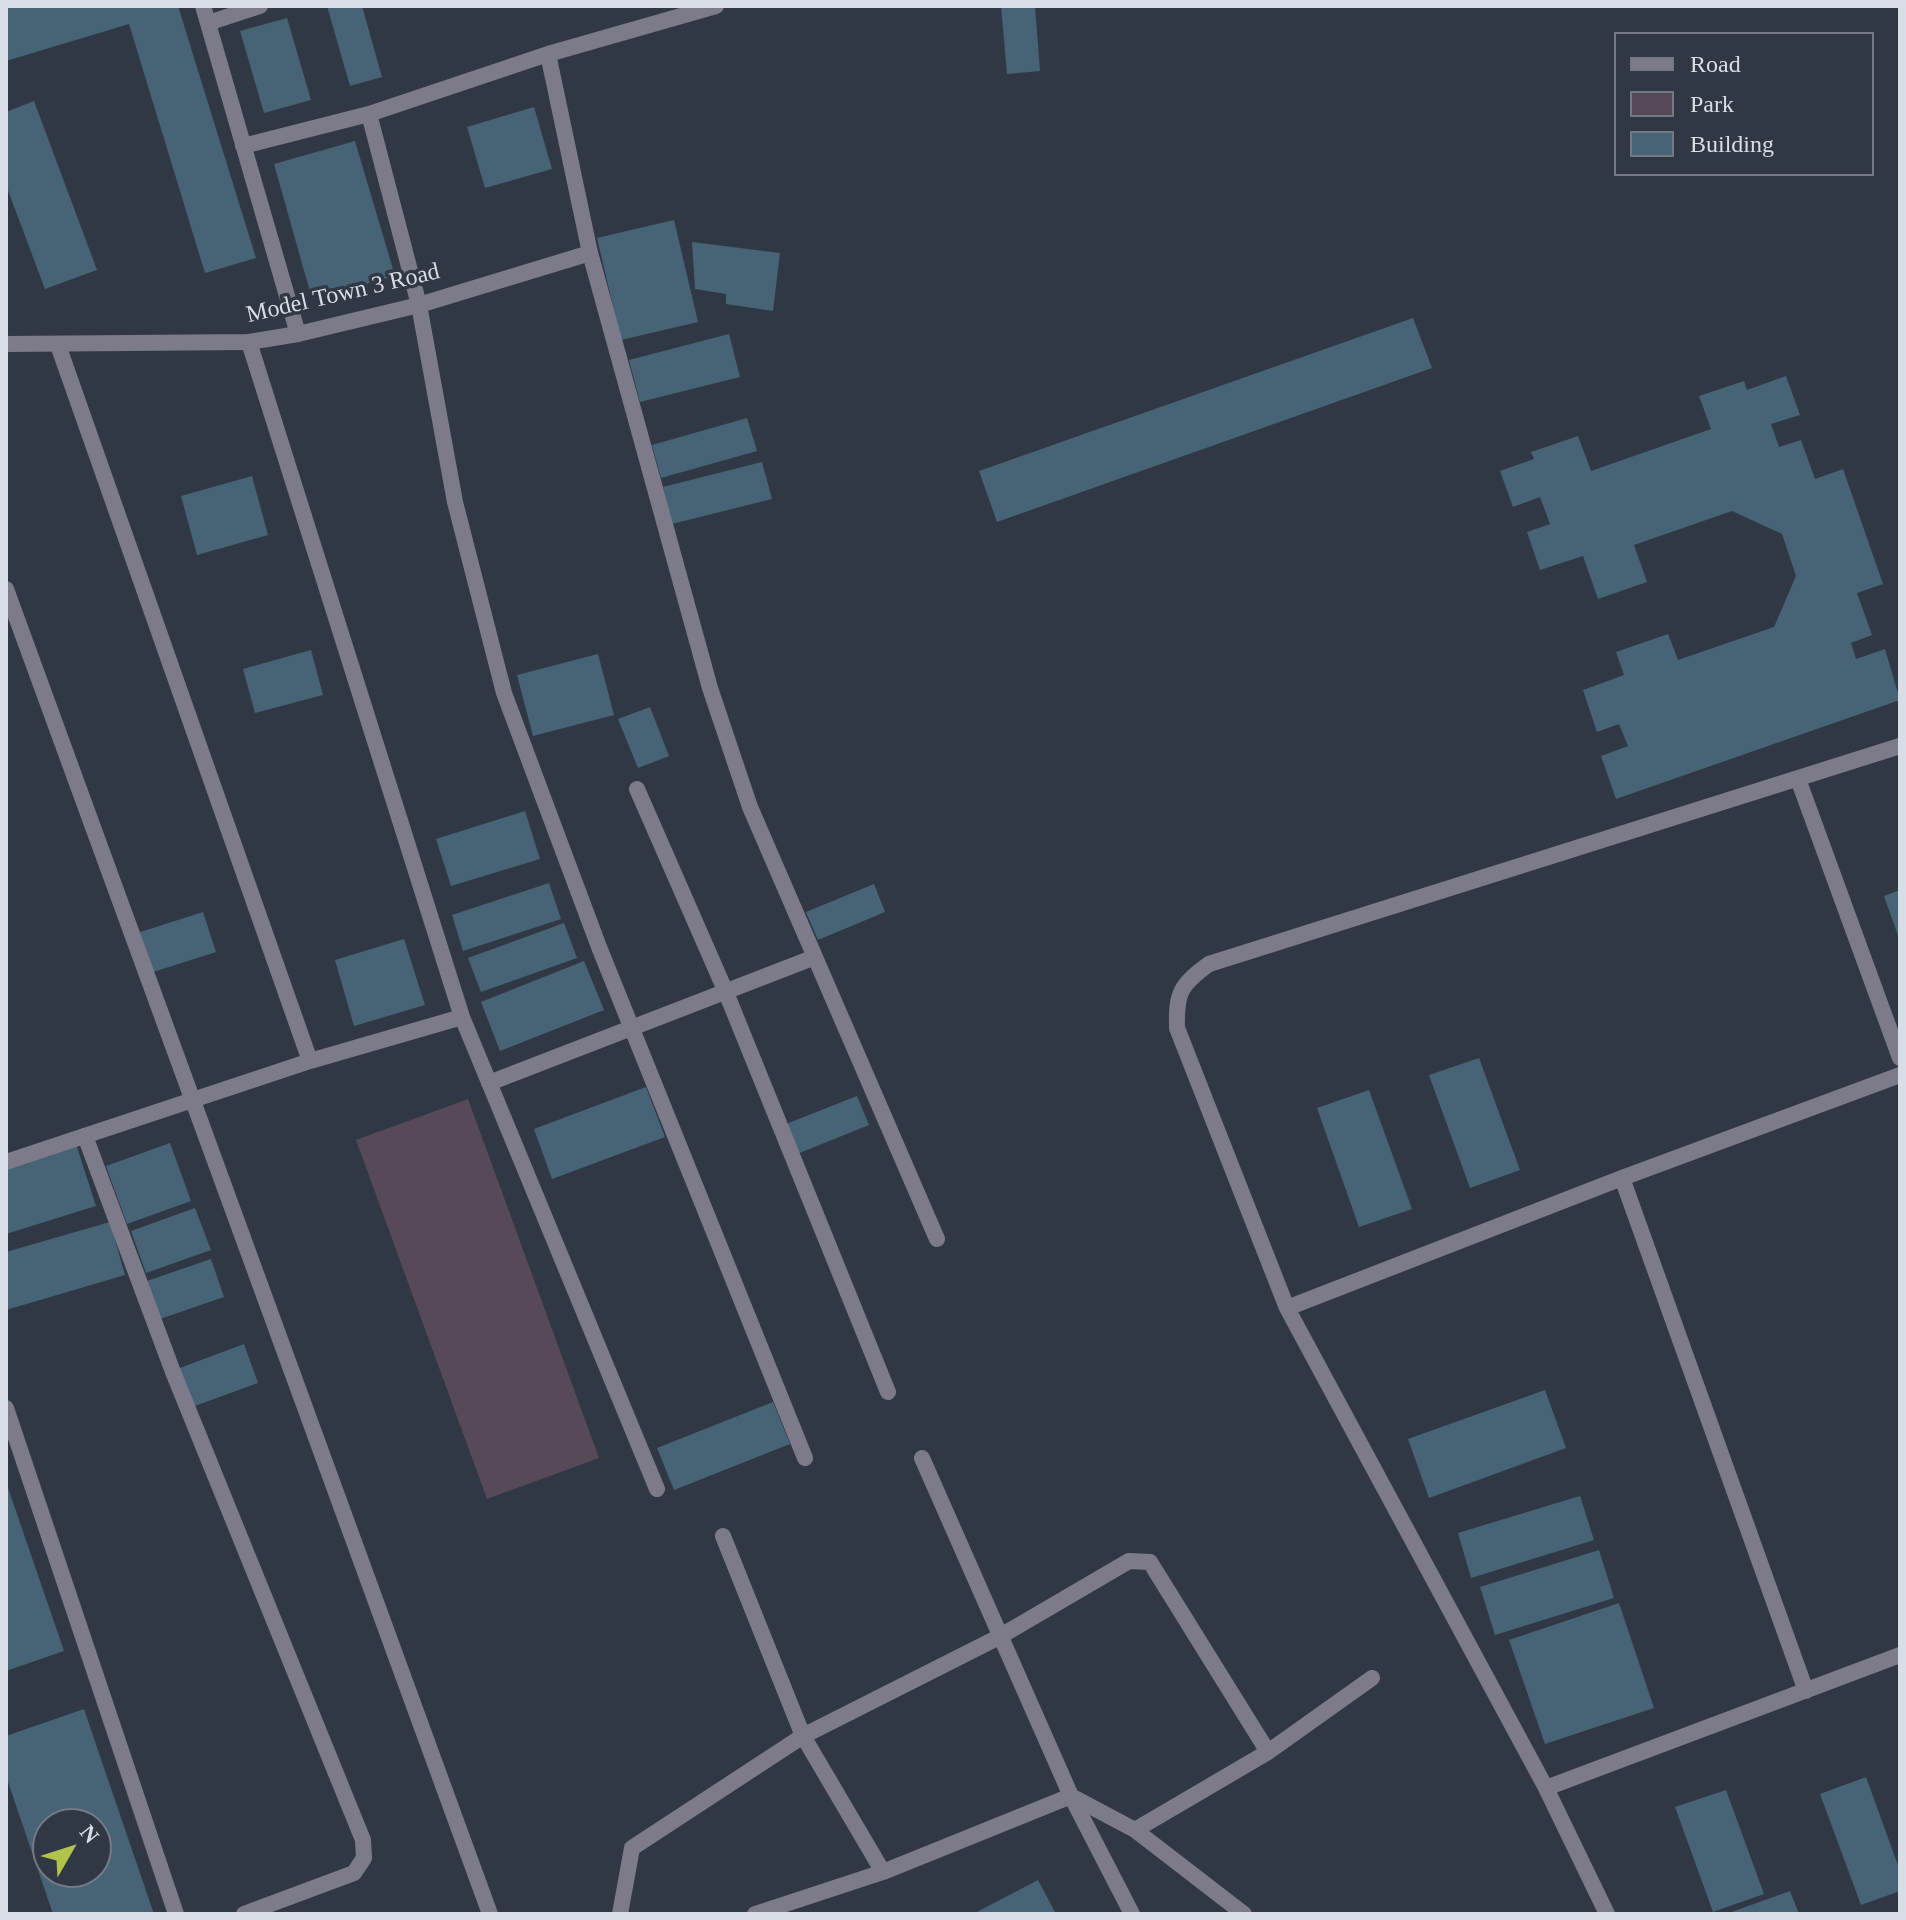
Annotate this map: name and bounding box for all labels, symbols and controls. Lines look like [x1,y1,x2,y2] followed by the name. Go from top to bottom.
[1614,32,1874,176] legend
[1690,51,1741,77] text: Road
[1690,91,1734,117] text: Park
[1690,131,1774,157] text: Building
[243,258,443,330] street label: Model Town 3 Road
[32,1808,112,1888] north arrow
[75,1820,104,1848] text: N

